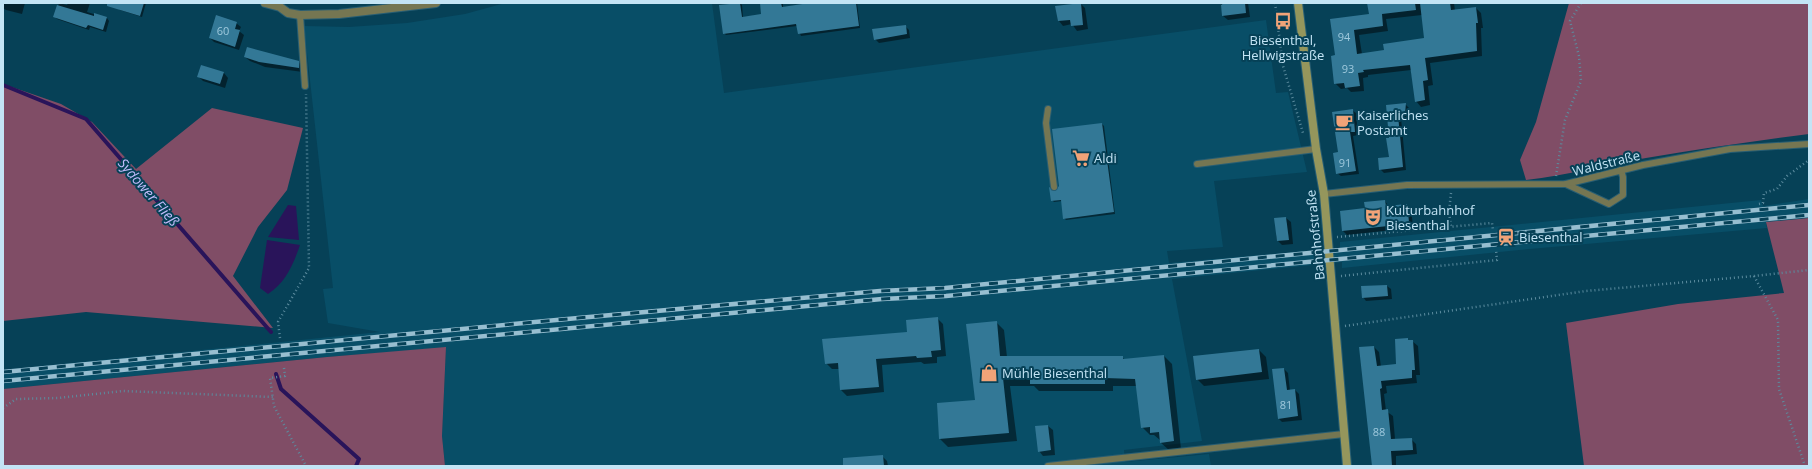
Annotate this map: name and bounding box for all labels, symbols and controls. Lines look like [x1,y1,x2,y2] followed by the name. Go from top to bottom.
[1273,11,1293,31] bus stop icon: Biesenthal, Hellwigstraße
[217,23,229,38] house number: 60
[1338,29,1351,44] house number: 94
[1242,31,1324,64] place label: Biesenthal, Hellwigstraße
[1342,61,1354,76] house number: 93
[1357,106,1429,139] place label: Kaiserliches Postamt
[1334,112,1354,132] cafe icon: Kaiserliches Postamt
[1570,146,1642,180] street label: Waldstraße
[1071,148,1091,168] supermarket icon: Aldi
[1094,149,1117,167] place label: Aldi
[114,154,184,230] water label: Sydower Fließ
[1339,155,1351,170] house number: 91
[1301,189,1329,281] street label: Bahnhofstraße
[1386,201,1475,234] place label: Kulturbahnhof Biesenthal
[1363,207,1383,227] theatre icon: Kulturbahnhof Biesenthal
[1496,227,1516,247] station icon: Biesenthal
[1519,228,1583,246] place label: Biesenthal
[979,363,999,383] shop icon: Mühle Biesenthal
[1002,364,1107,382] place label: Mühle Biesenthal
[1280,397,1292,412] house number: 81
[1373,424,1385,439] house number: 88

